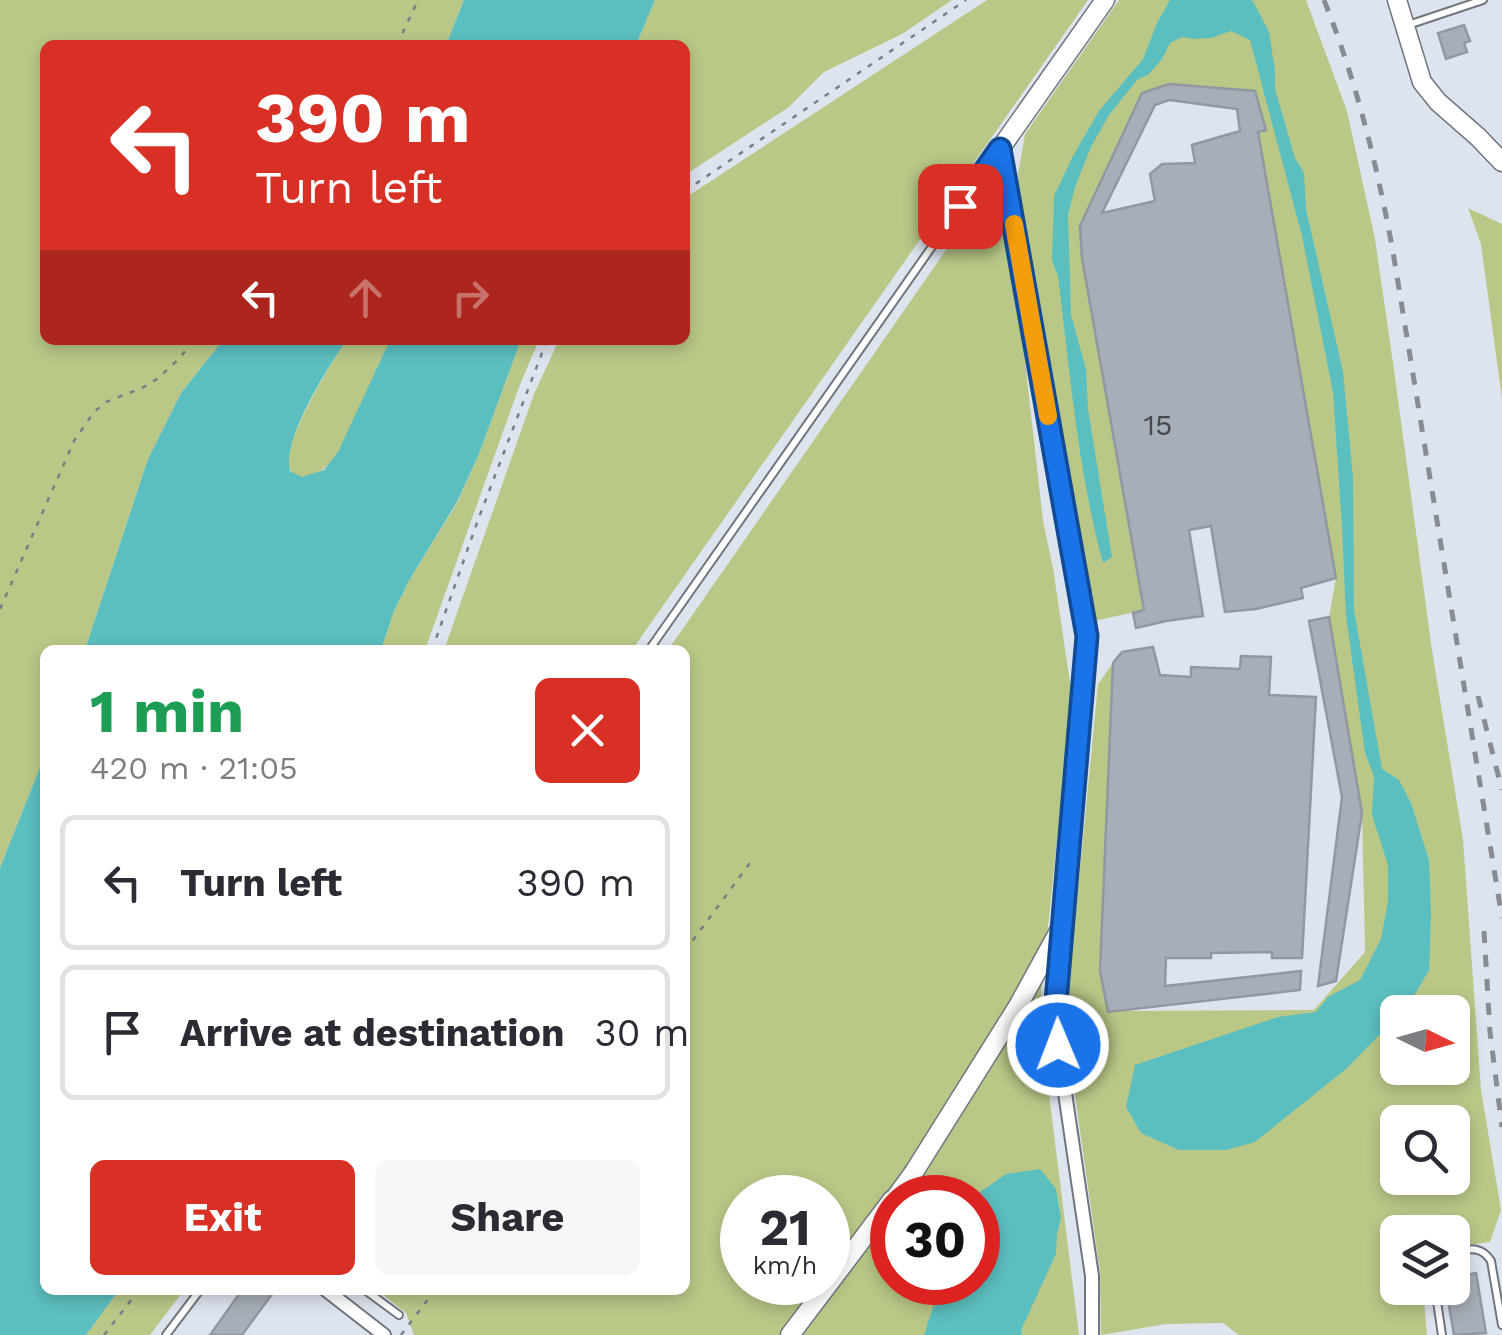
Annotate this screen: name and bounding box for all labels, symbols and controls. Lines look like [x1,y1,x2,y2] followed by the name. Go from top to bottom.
[255,77,471,159] text: 390 m
[90,80,220,210] icon: left
[255,161,442,214] text: Turn left
[918,164,1003,249] pin
[933,179,988,234] icon: arrive
[233,270,288,325] icon: left
[338,270,393,325] icon: ahead
[443,270,498,325] icon: right
[1143,407,1173,442] house number: 15
[90,676,244,747] text: 1 min
[535,678,640,783] button: close
[90,749,298,787] text: 420 m · 21:05
[95,855,150,910] icon: left
[180,861,342,905] text: Turn left
[517,861,635,905] text: 390 m
[1006,993,1110,1097] position arrow
[1380,995,1470,1085] north arrow
[1380,995,1470,1305] map controls
[95,1005,150,1060] icon: arrive
[180,1011,565,1055] text: Arrive at destination
[595,1011,690,1055] text: 30 m
[1380,1105,1470,1195] button: search
[90,1160,355,1275] button: Exit
[375,1160,640,1275] button: Share
[870,1175,1000,1305] speed limit sign: 30
[759,1198,811,1257] text: 21
[1380,1215,1470,1305] button: layers
[753,1251,817,1280] text: km/h

